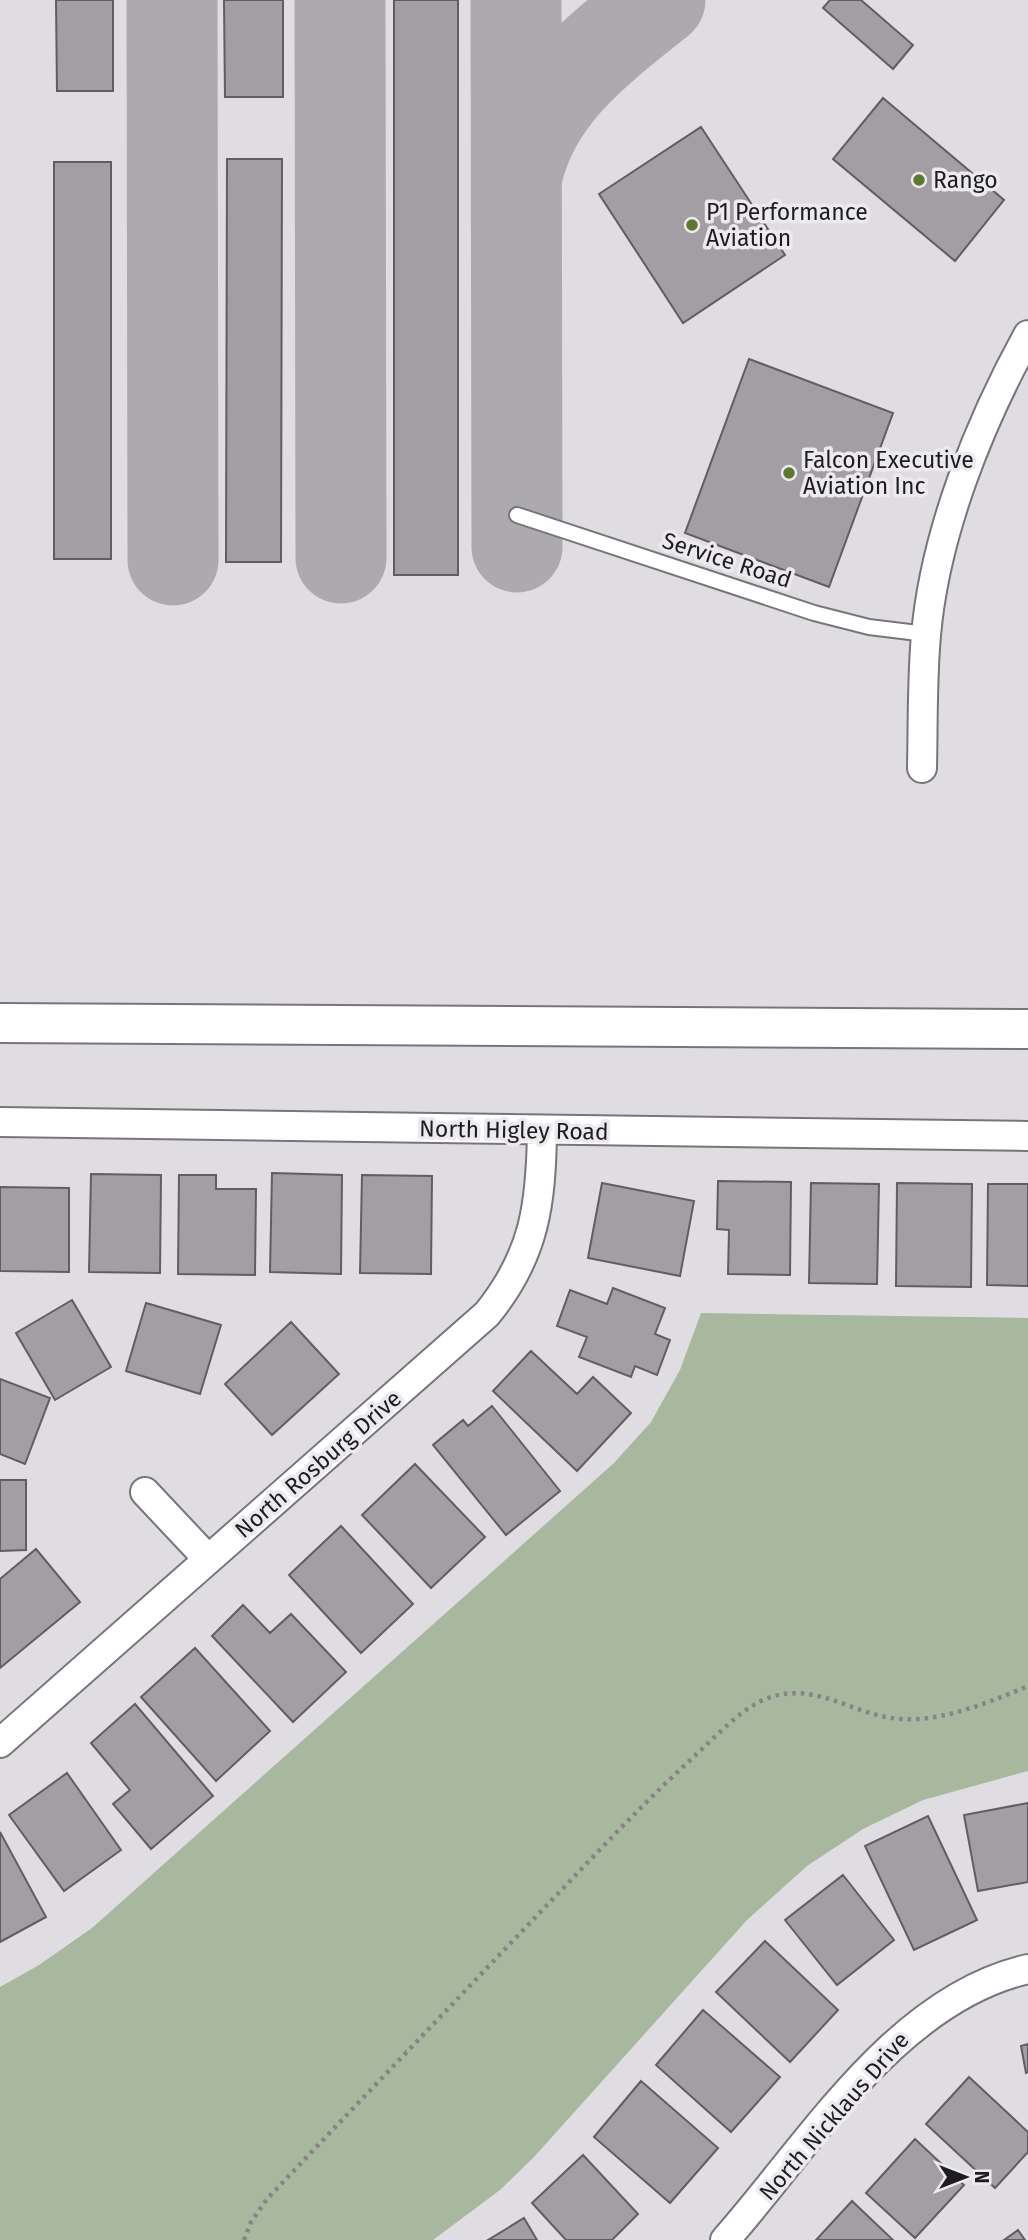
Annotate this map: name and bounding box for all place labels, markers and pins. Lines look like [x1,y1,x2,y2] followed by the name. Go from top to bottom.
[933,166,998,194] place label: Rango
[911,172,927,188] marker: Rango
[706,198,868,252] place label: P1 Performance Aviation
[684,217,700,233] marker: P1 Performance Aviation
[803,446,974,500] place label: Falcon Executive Aviation Inc
[781,465,797,481] marker: Falcon Executive Aviation Inc

